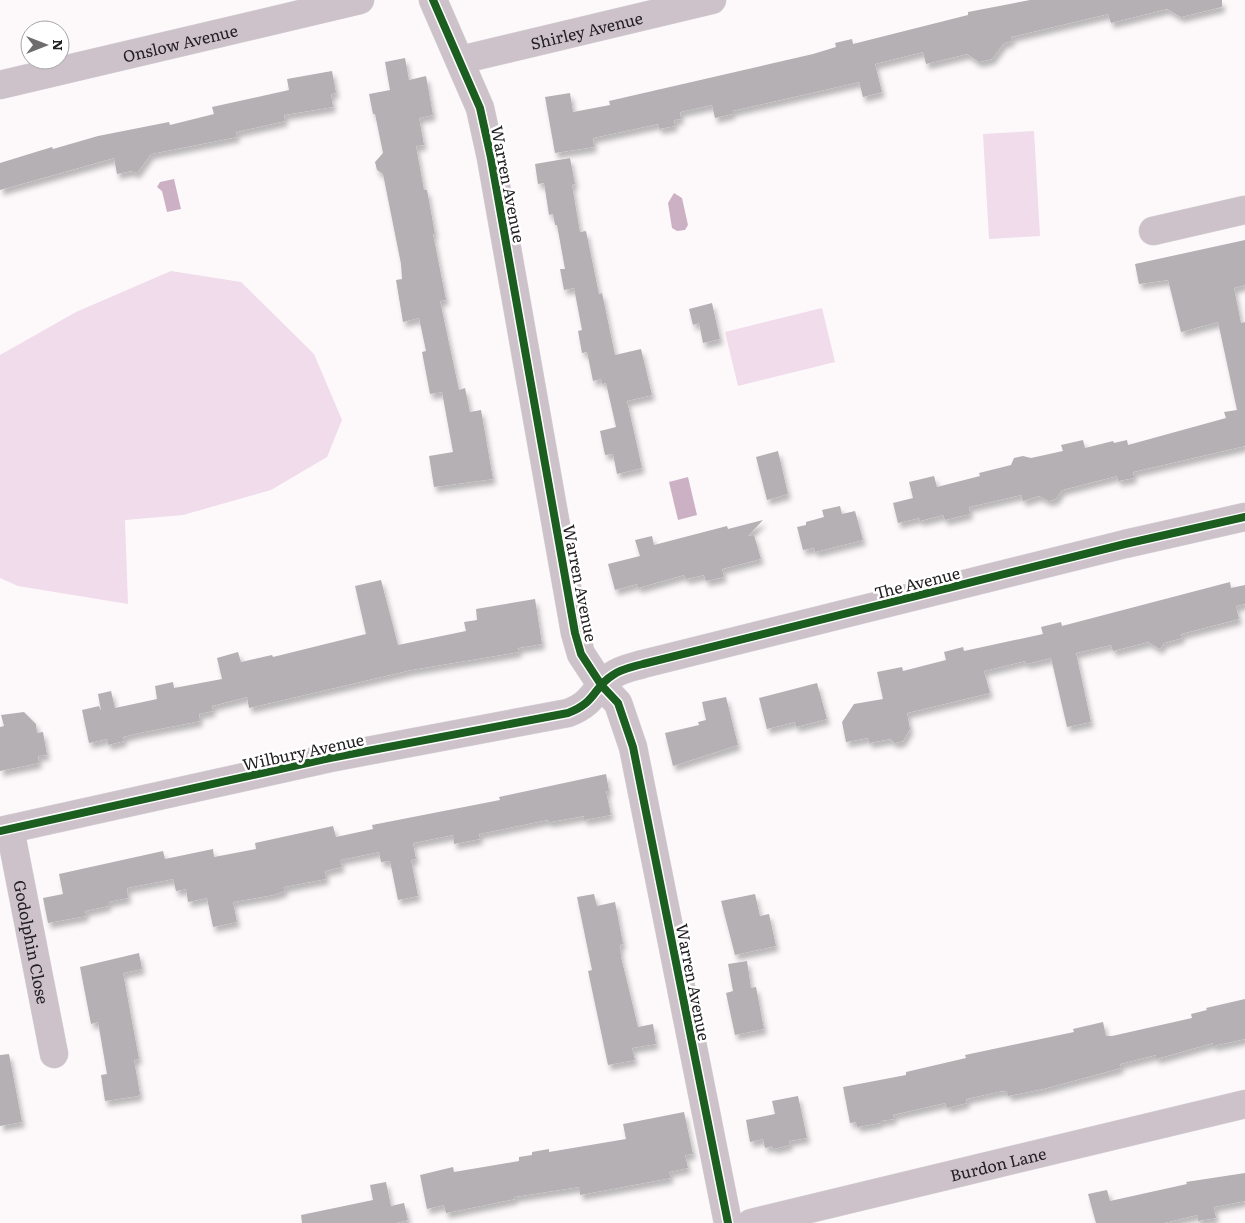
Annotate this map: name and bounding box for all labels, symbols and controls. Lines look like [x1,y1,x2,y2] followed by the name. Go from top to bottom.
[528,5,645,55] street label: Shirley Avenue
[120,17,240,68] street label: Onslow Avenue
[20,20,70,70] north arrow
[49,39,69,51] text: N
[486,123,532,245] street label: Warren Avenue
[558,522,604,644] street label: Warren Avenue
[872,560,962,604] street label: The Avenue
[240,726,366,776] street label: Wilbury Avenue
[8,878,56,1006] street label: Godolphin Close
[671,921,717,1043] street label: Warren Avenue
[947,1140,1049,1187] street label: Burdon Lane

